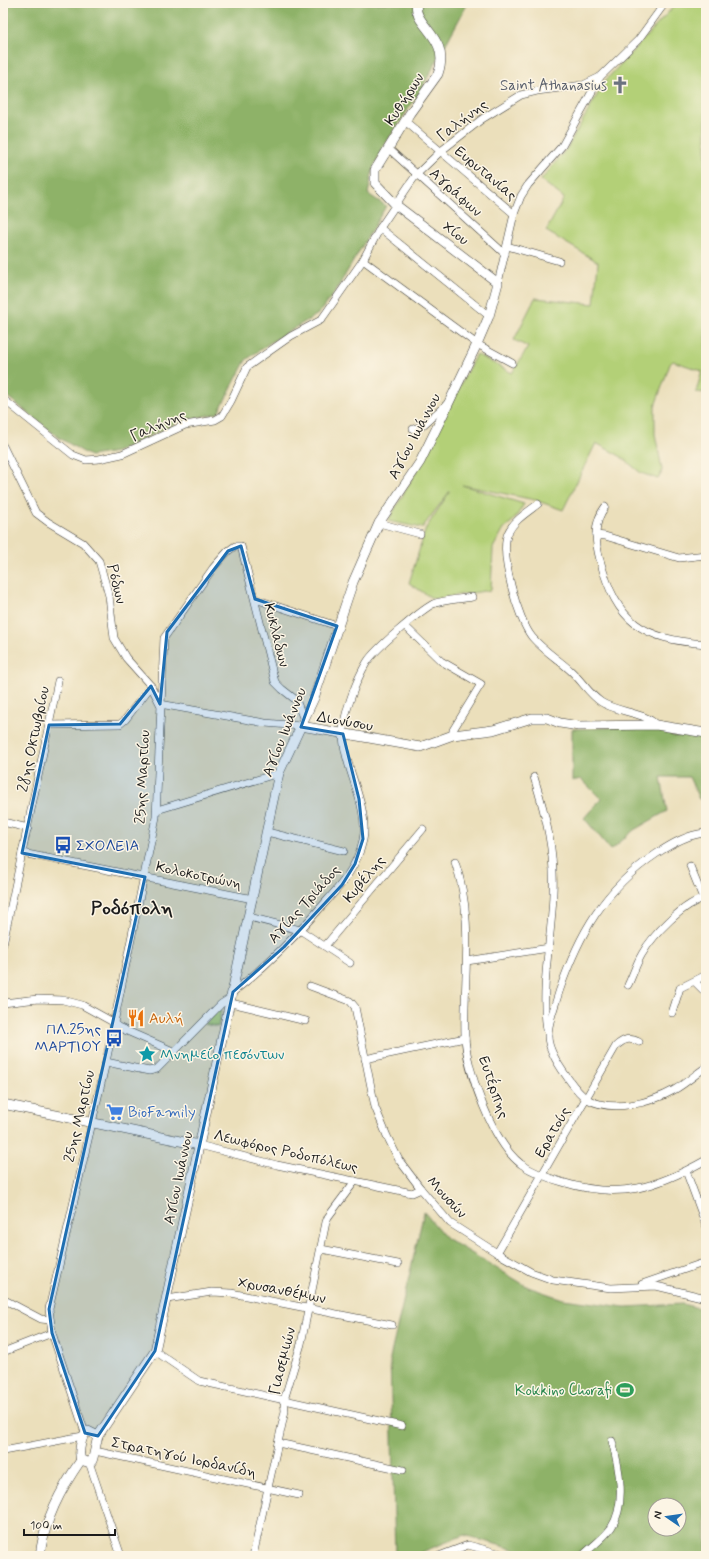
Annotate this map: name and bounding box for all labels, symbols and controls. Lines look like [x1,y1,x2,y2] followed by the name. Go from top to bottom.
[380,69,430,130] street label: Κυθήρων
[610,75,630,95] church icon: Saint Athanasius
[500,76,607,96] place label: Saint Athanasius
[433,95,493,147] street label: Γαλήνης
[450,142,521,206] street label: Ευρυτανίας
[425,164,486,222] street label: Αγράφων
[438,217,473,251] street label: Χίου
[384,390,446,483] street label: Αγίου Ιωάννου
[127,405,190,447] street label: Γαλήνης
[102,562,130,606] street label: Ρόδων
[258,601,294,670] street label: Κυκλάδων
[13,684,55,794] street label: 28ης Οκτωβρίου
[258,685,312,780] street label: Αγίου Ιωάννου
[315,707,375,737] street label: Διονύσου
[131,729,155,825] street label: 25ης Μαρτίου
[53,835,73,855] bus stop icon: ΣΧΟΛΕΙΑ
[76,836,139,856] place label: ΣΧΟΛΕΙΑ
[339,851,391,907] street label: Κυβέλης
[154,857,244,895] street label: Κολοκοτρώνη
[264,861,346,948] street label: Αγίας Τριάδος
[91,896,173,921] district label: Ροδόπολη
[126,1008,146,1028] restaurant icon: Αυλή
[149,1009,184,1029] place label: Αυλή
[35,1020,101,1057] place label: ΠΛ.25ης ΜΑΡΤΙΟΥ
[104,1028,124,1048] bus stop icon: ΠΛ.25ης ΜΑΡΤΙΟΥ
[137,1044,157,1064] place icon: Μνημείο πεσόντων
[160,1045,285,1065] place label: Μνημείο πεσόντων
[473,1053,513,1122] street label: Ευτέρπης
[60,1068,100,1164] street label: 25ης Μαρτίου
[105,1102,125,1122] supermarket icon: BioFamily
[128,1103,196,1123] place label: BioFamily
[530,1103,576,1162] street label: Ερατούς
[212,1126,360,1178] street label: Λεωφόρος Ροδοπόλεως
[159,1130,199,1227] street label: Αγίου Ιωάννου
[422,1172,471,1223] street label: Μουσών
[236,1273,328,1309] street label: Χρυσανθέμων
[265,1325,301,1397] street label: Γιασεμιών
[615,1380,635,1400] sports icon: Kokkino Chorafi
[515,1381,612,1401] place label: Kokkino Chorafi
[109,1433,258,1483] street label: Στρατηγού Ιορδανίδη
[647,1497,687,1537] north arrow
[651,1510,666,1520] text: N
[24,1511,115,1537] scale bar
[30,1518,62,1534] text: 100 m

